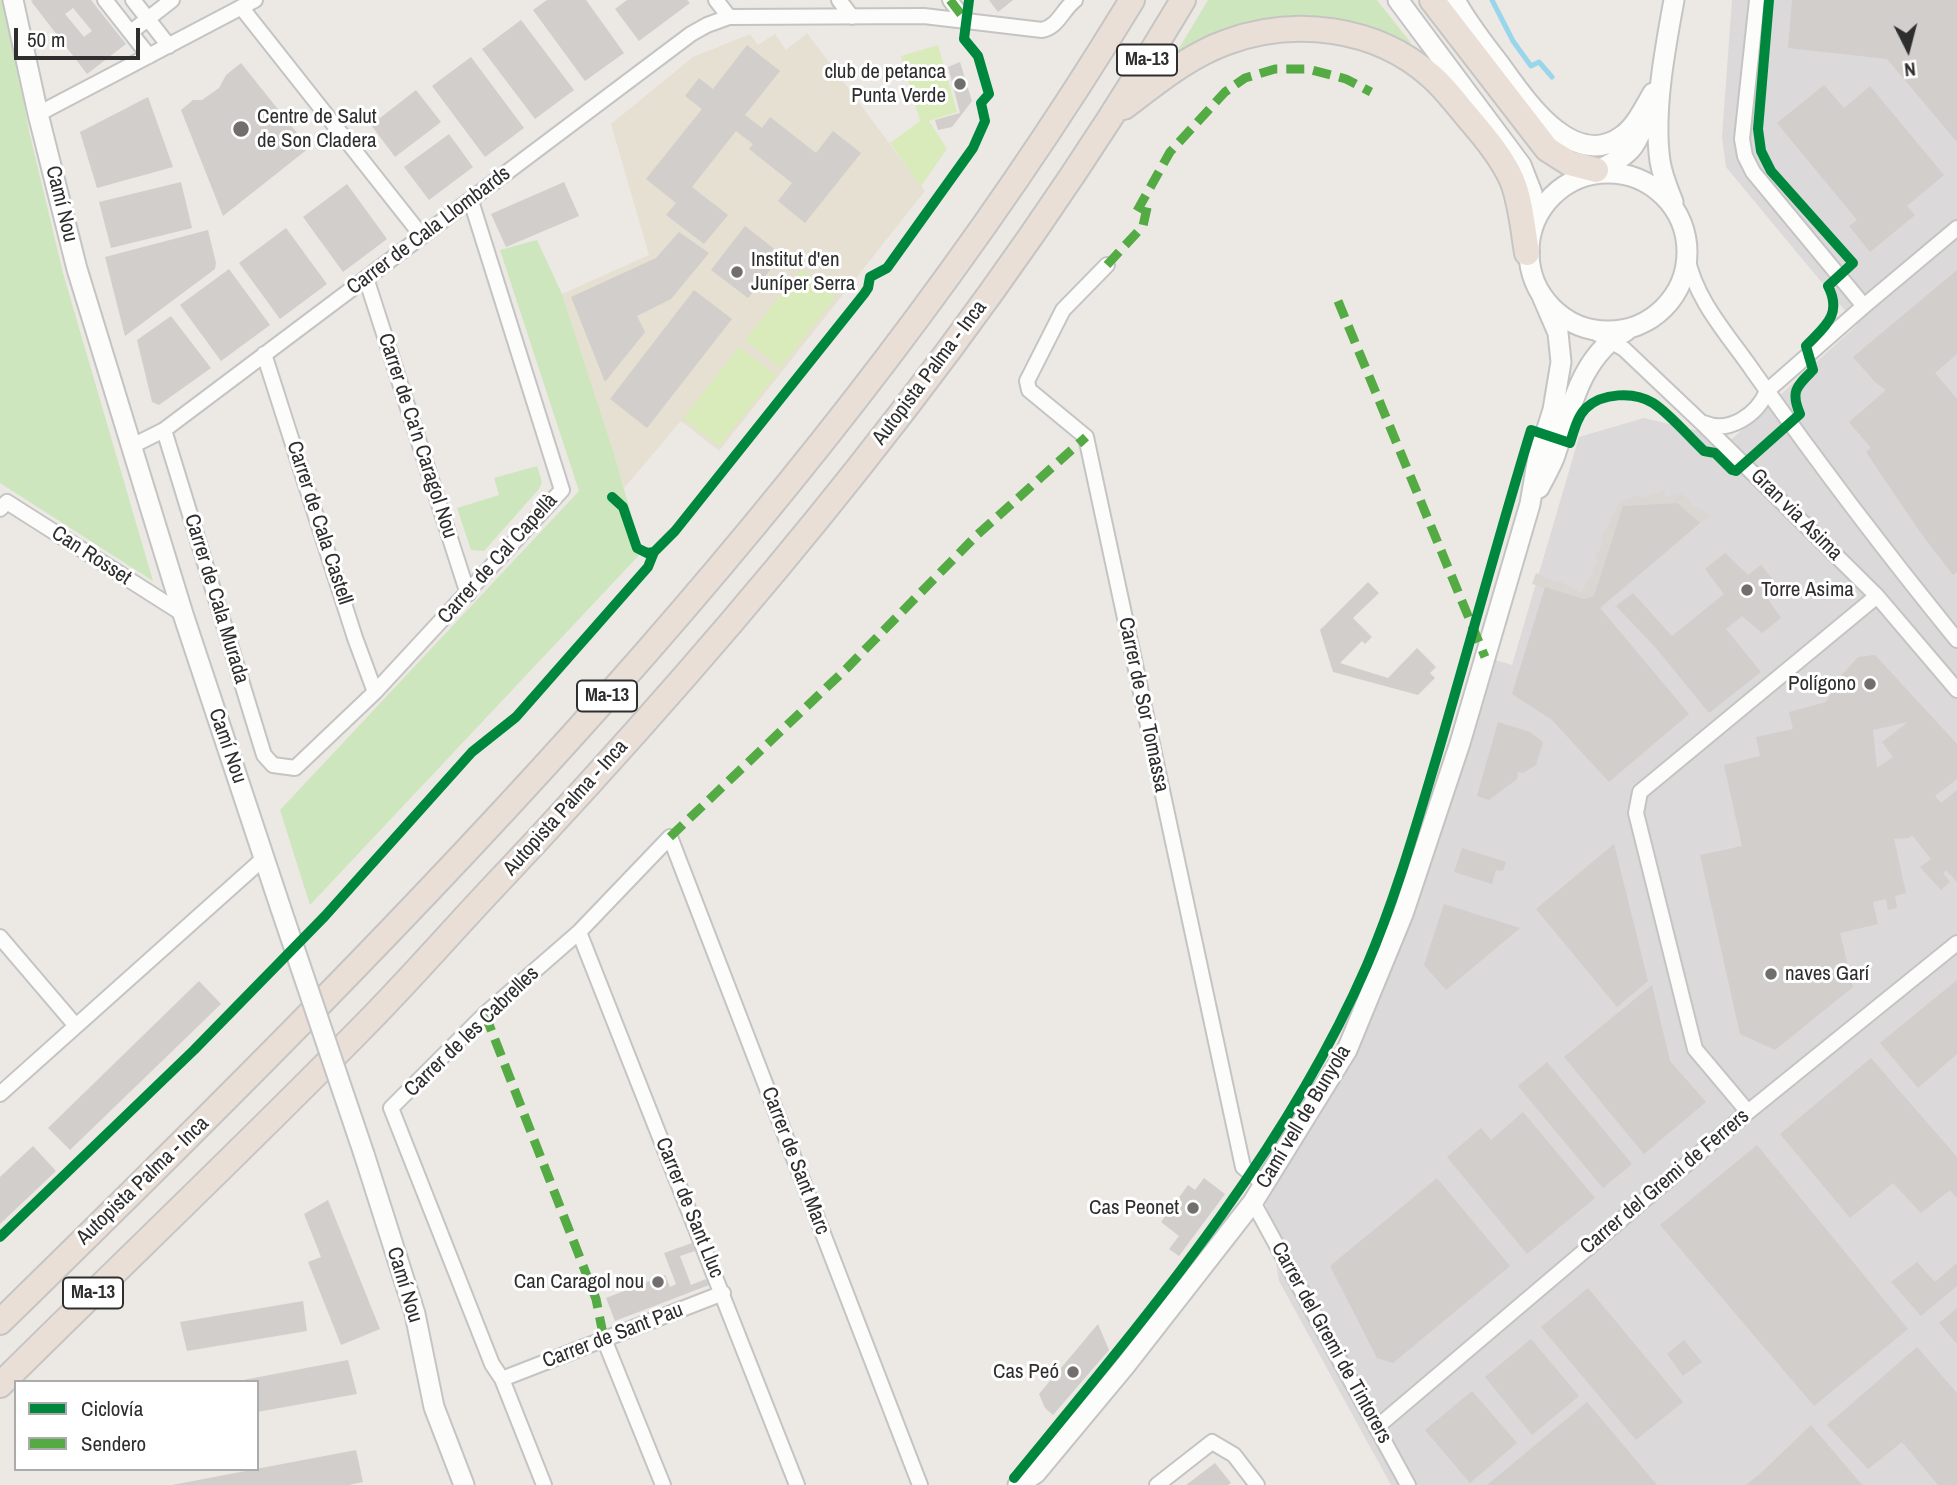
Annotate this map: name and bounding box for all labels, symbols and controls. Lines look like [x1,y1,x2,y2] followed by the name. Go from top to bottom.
[18,14,144,58] scale bar
[1873,14,1943,84] north arrow
[27,25,65,54] text: 50 m
[1117,44,1177,76] road number: Ma-13
[1903,56,1917,83] text: N
[824,59,946,109] place label: club de petanca Punta Verde
[952,76,968,92] marker: club de petanca Punta Verde
[257,104,377,154] place label: Centre de Salut de Son Cladera
[231,119,251,139] marker: Centre de Salut de Son Cladera
[342,161,516,301] street label: Carrer de Cala Llombards
[39,163,83,245] street label: Camí Nou
[751,247,855,297] place label: Institut d'en Juníper Serra
[729,264,745,280] marker: Institut d'en Juníper Serra
[868,296,992,450] street label: Autopista Palma - Inca
[372,330,462,542] street label: Carrer de Ca'n Caragol Nou
[281,438,357,608] street label: Carrer de Cala Castell
[1745,464,1847,566] street label: Gran via Asima
[433,489,563,629] street label: Carrer de Cal Capellà
[178,511,254,687] street label: Carrer de Cala Murada
[46,521,136,591] street label: Can Rosset
[1761,577,1854,603] place label: Torre Asima
[1739,582,1755,598] marker: Torre Asima
[1112,615,1174,795] street label: Carrer de Sor Tomassa
[1788,671,1856,697] place label: Polígono
[1862,676,1878,692] marker: Polígono
[577,680,637,712] road number: Ma-13
[202,705,252,787] street label: Camí Nou
[498,735,634,881] street label: Autopista Palma - Inca
[400,961,544,1103] street label: Carrer de les Cabrelles
[1785,961,1869,987] place label: naves Garí
[1763,966,1779,982] marker: naves Garí
[1251,1041,1357,1193] street label: Camí vell de Bunyola
[755,1084,835,1238] street label: Carrer de Sant Marc
[1575,1104,1755,1260] street label: Carrer del Gremi de Ferrers
[72,1111,214,1251] street label: Autopista Palma - Inca
[649,1134,729,1282] street label: Carrer de Sant Lluc
[1089,1195,1179,1221] place label: Cas Peonet
[1185,1200,1201,1216] marker: Cas Peonet
[1265,1238,1397,1448] street label: Carrer del Gremi de Tintorers
[381,1244,427,1326] street label: Camí Nou
[514,1269,644,1295] place label: Can Caragol nou
[650,1274,666,1290] marker: Can Caragol nou
[63,1278,123,1308] road number: Ma-13
[539,1298,687,1374] street label: Carrer de Sant Pau
[993,1359,1059,1385] place label: Cas Peó
[1065,1364,1081,1380] marker: Cas Peó
[14,1380,259,1471] legend
[81,1394,143,1423] text: Ciclovía
[81,1429,146,1458] text: Sendero

